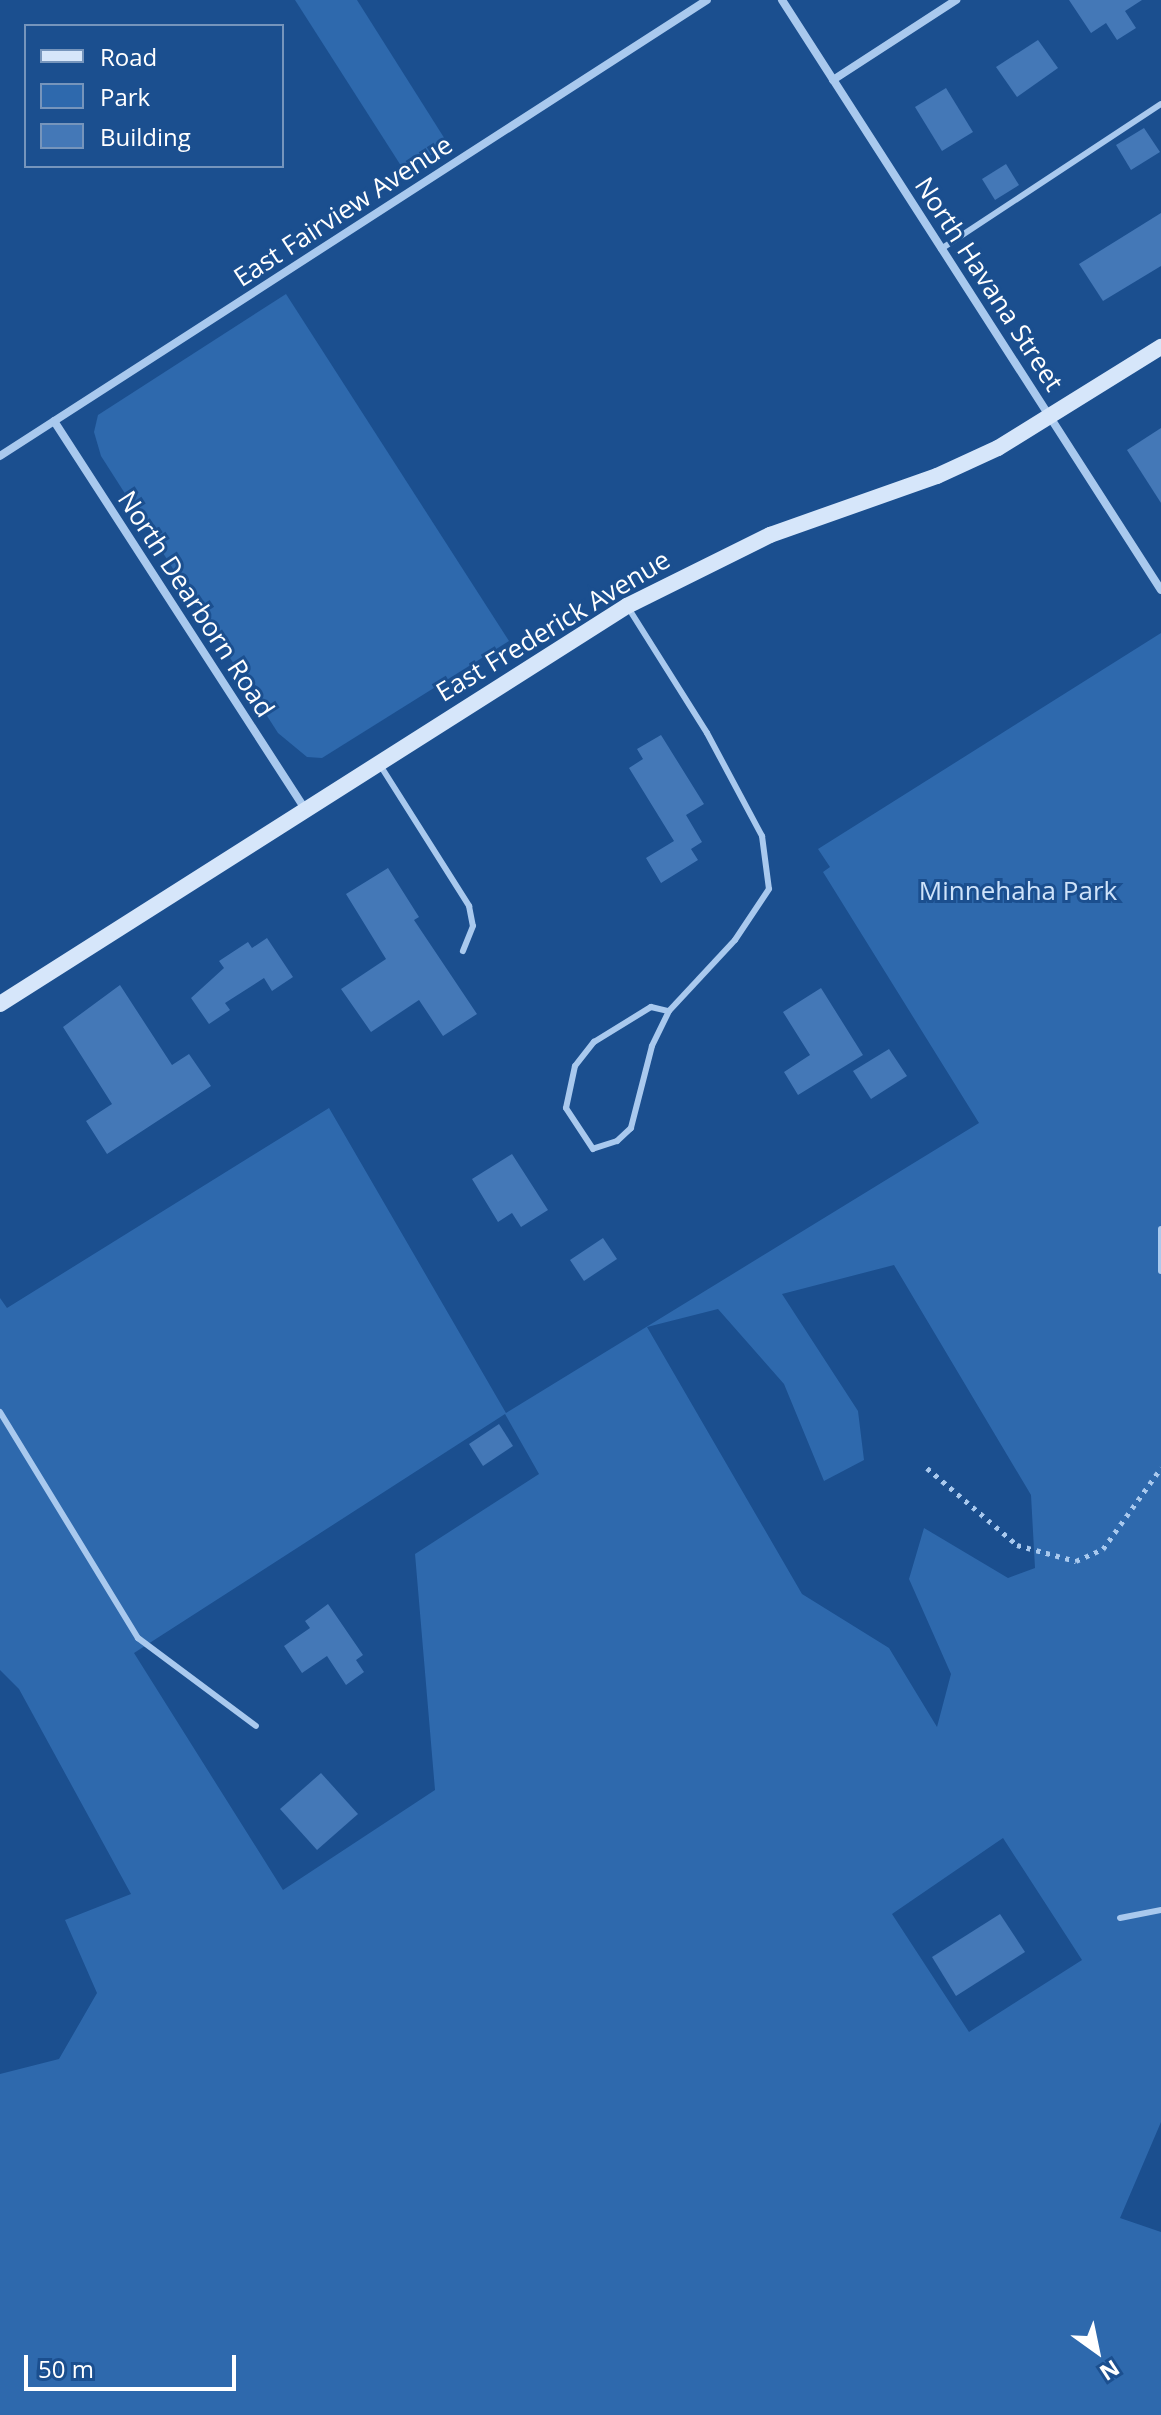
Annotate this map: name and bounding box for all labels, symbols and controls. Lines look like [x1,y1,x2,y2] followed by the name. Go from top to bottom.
[24,24,284,168] legend
[100,40,157,73] text: Road
[100,80,150,113] text: Park
[100,120,191,153] text: Building
[228,129,458,293] street label: East Fairview Avenue
[908,171,1070,397] street label: North Havana Street
[111,485,281,723] street label: North Dearborn Road
[431,544,675,708] street label: East Frederick Avenue
[919,875,1117,907] park label: Minnehaha Park
[1057,2311,1137,2391] north arrow
[28,2339,240,2389] scale bar
[38,2352,94,2385] text: 50 m
[1094,2354,1126,2389] text: N

